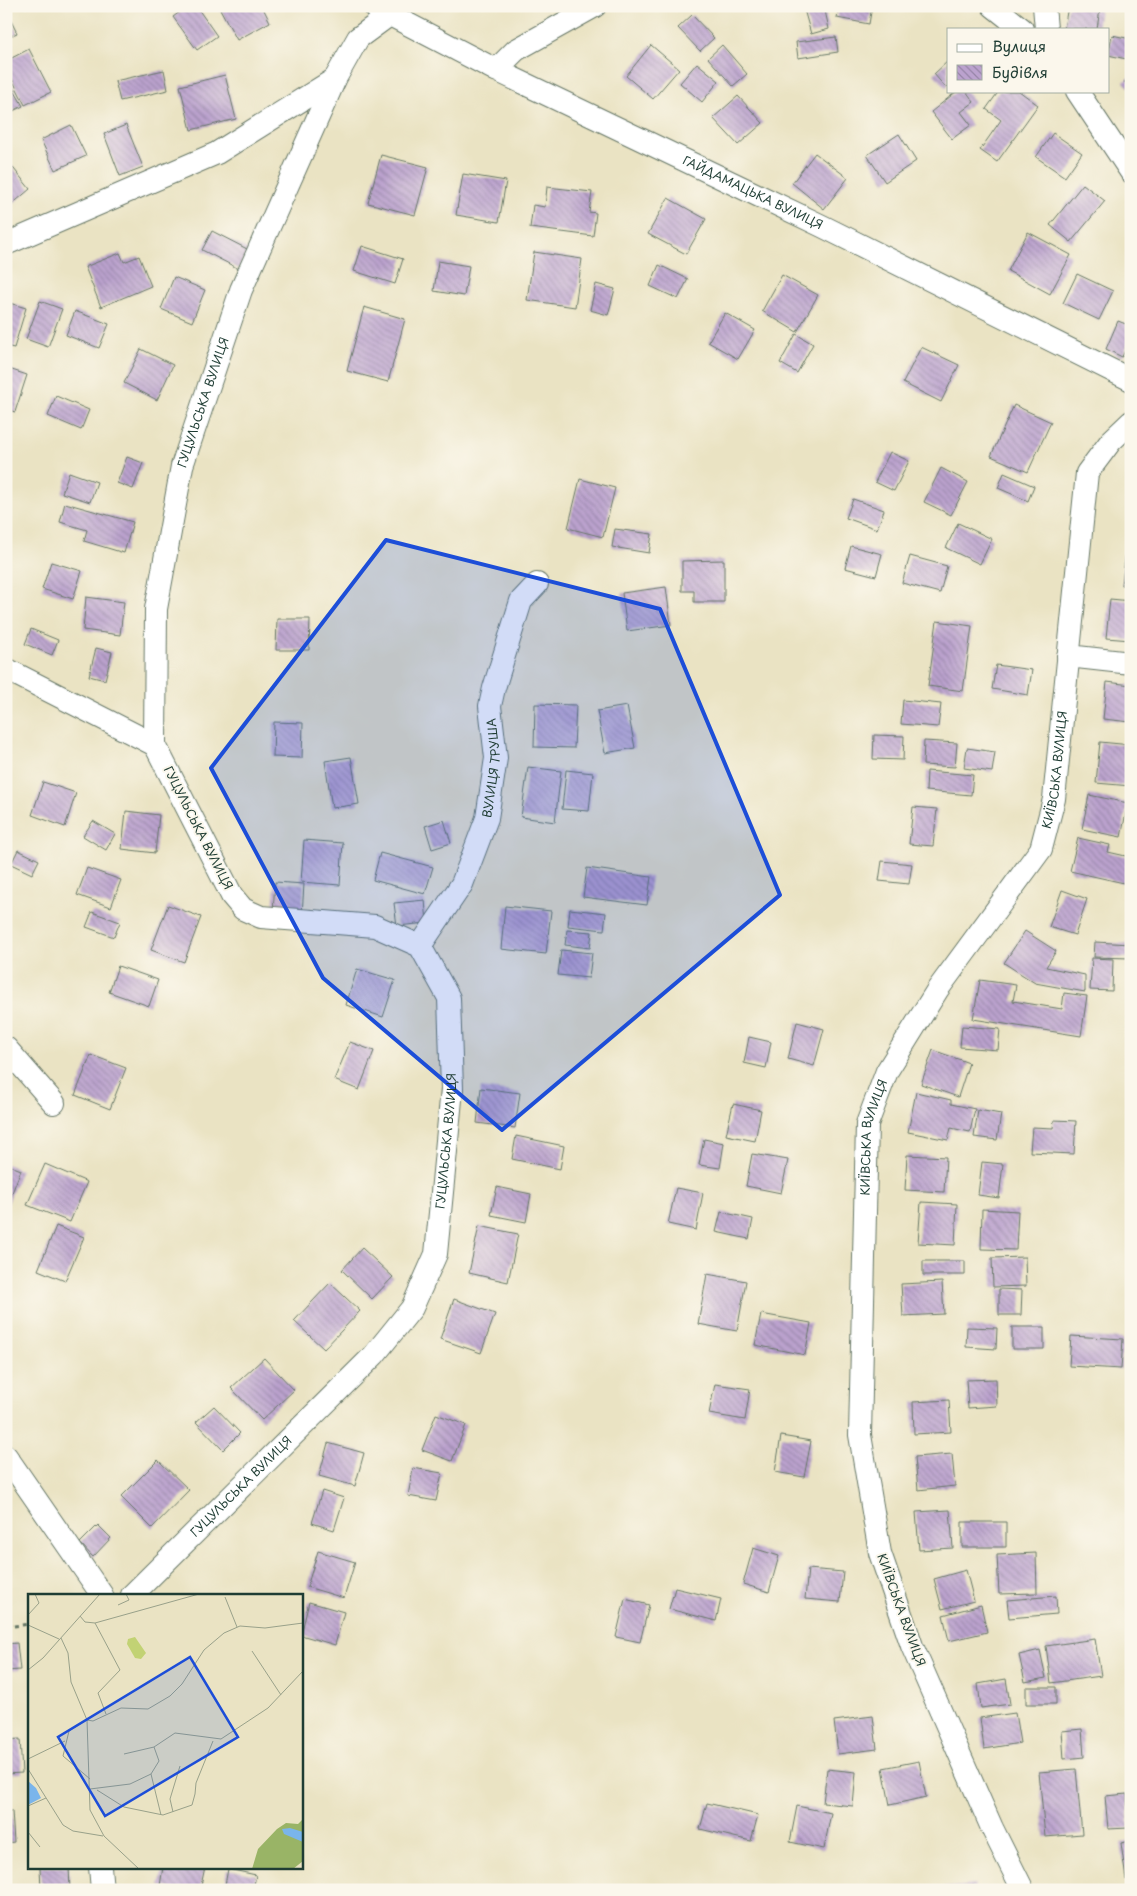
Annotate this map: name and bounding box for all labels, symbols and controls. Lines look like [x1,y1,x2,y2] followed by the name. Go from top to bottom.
[947,28,1110,92] legend
[992,34,1046,57] text: Вулиця
[992,60,1048,83] text: Будівля
[680,151,826,233] street label: ГАЙДАМАЦЬКА ВУЛИЦЯ
[172,334,233,470] street label: ГУЦУЛЬСЬКА ВУЛИЦЯ
[1037,710,1071,830] street label: КИЇВСЬКА ВУЛИЦЯ
[477,717,504,819] street label: ВУЛИЦЯ ТРУША
[160,763,238,893] street label: ГУЦУЛЬСЬКА ВУЛИЦЯ
[430,1073,460,1210] street label: ГУЦУЛЬСЬКА ВУЛИЦЯ
[855,1076,891,1196] street label: КИЇВСЬКА ВУЛИЦЯ
[186,1431,296,1540] street label: ГУЦУЛЬСЬКА ВУЛИЦЯ
[873,1551,931,1669] street label: КИЇВСЬКА ВУЛИЦЯ
[28,1594,302,1868] inset map

